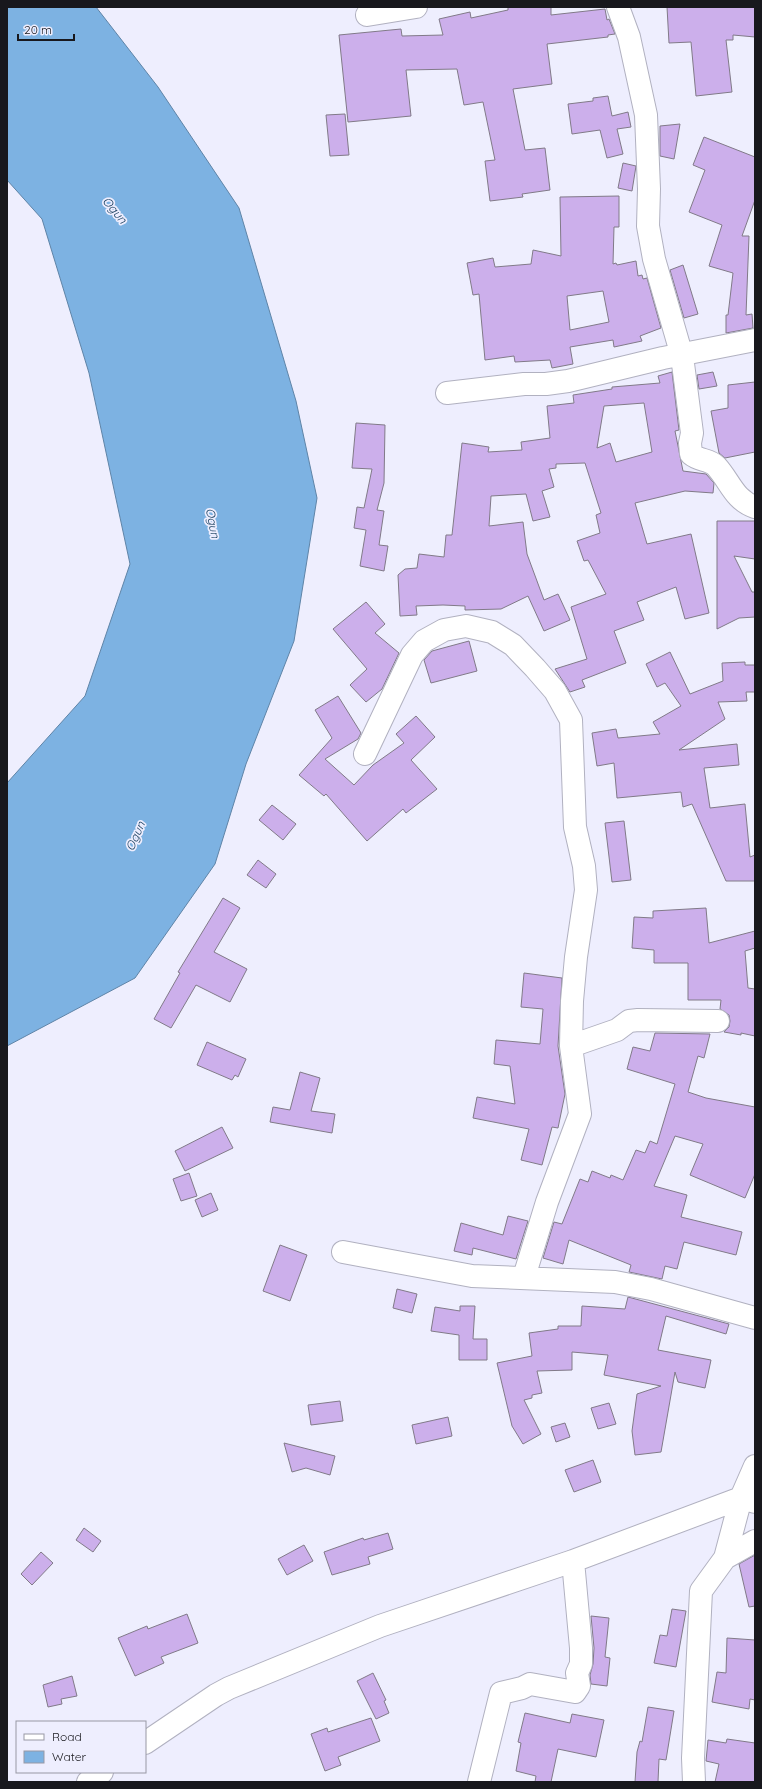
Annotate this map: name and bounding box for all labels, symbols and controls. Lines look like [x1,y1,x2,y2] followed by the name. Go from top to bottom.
[18,16,74,42] scale bar
[24,22,52,37] text: 20 m
[99,194,131,227] water label: Ogun
[203,507,223,540] water label: Ogun
[122,818,148,853] water label: Ogun
[16,1721,146,1773] legend
[52,1729,82,1744] text: Road
[52,1749,87,1764] text: Water

